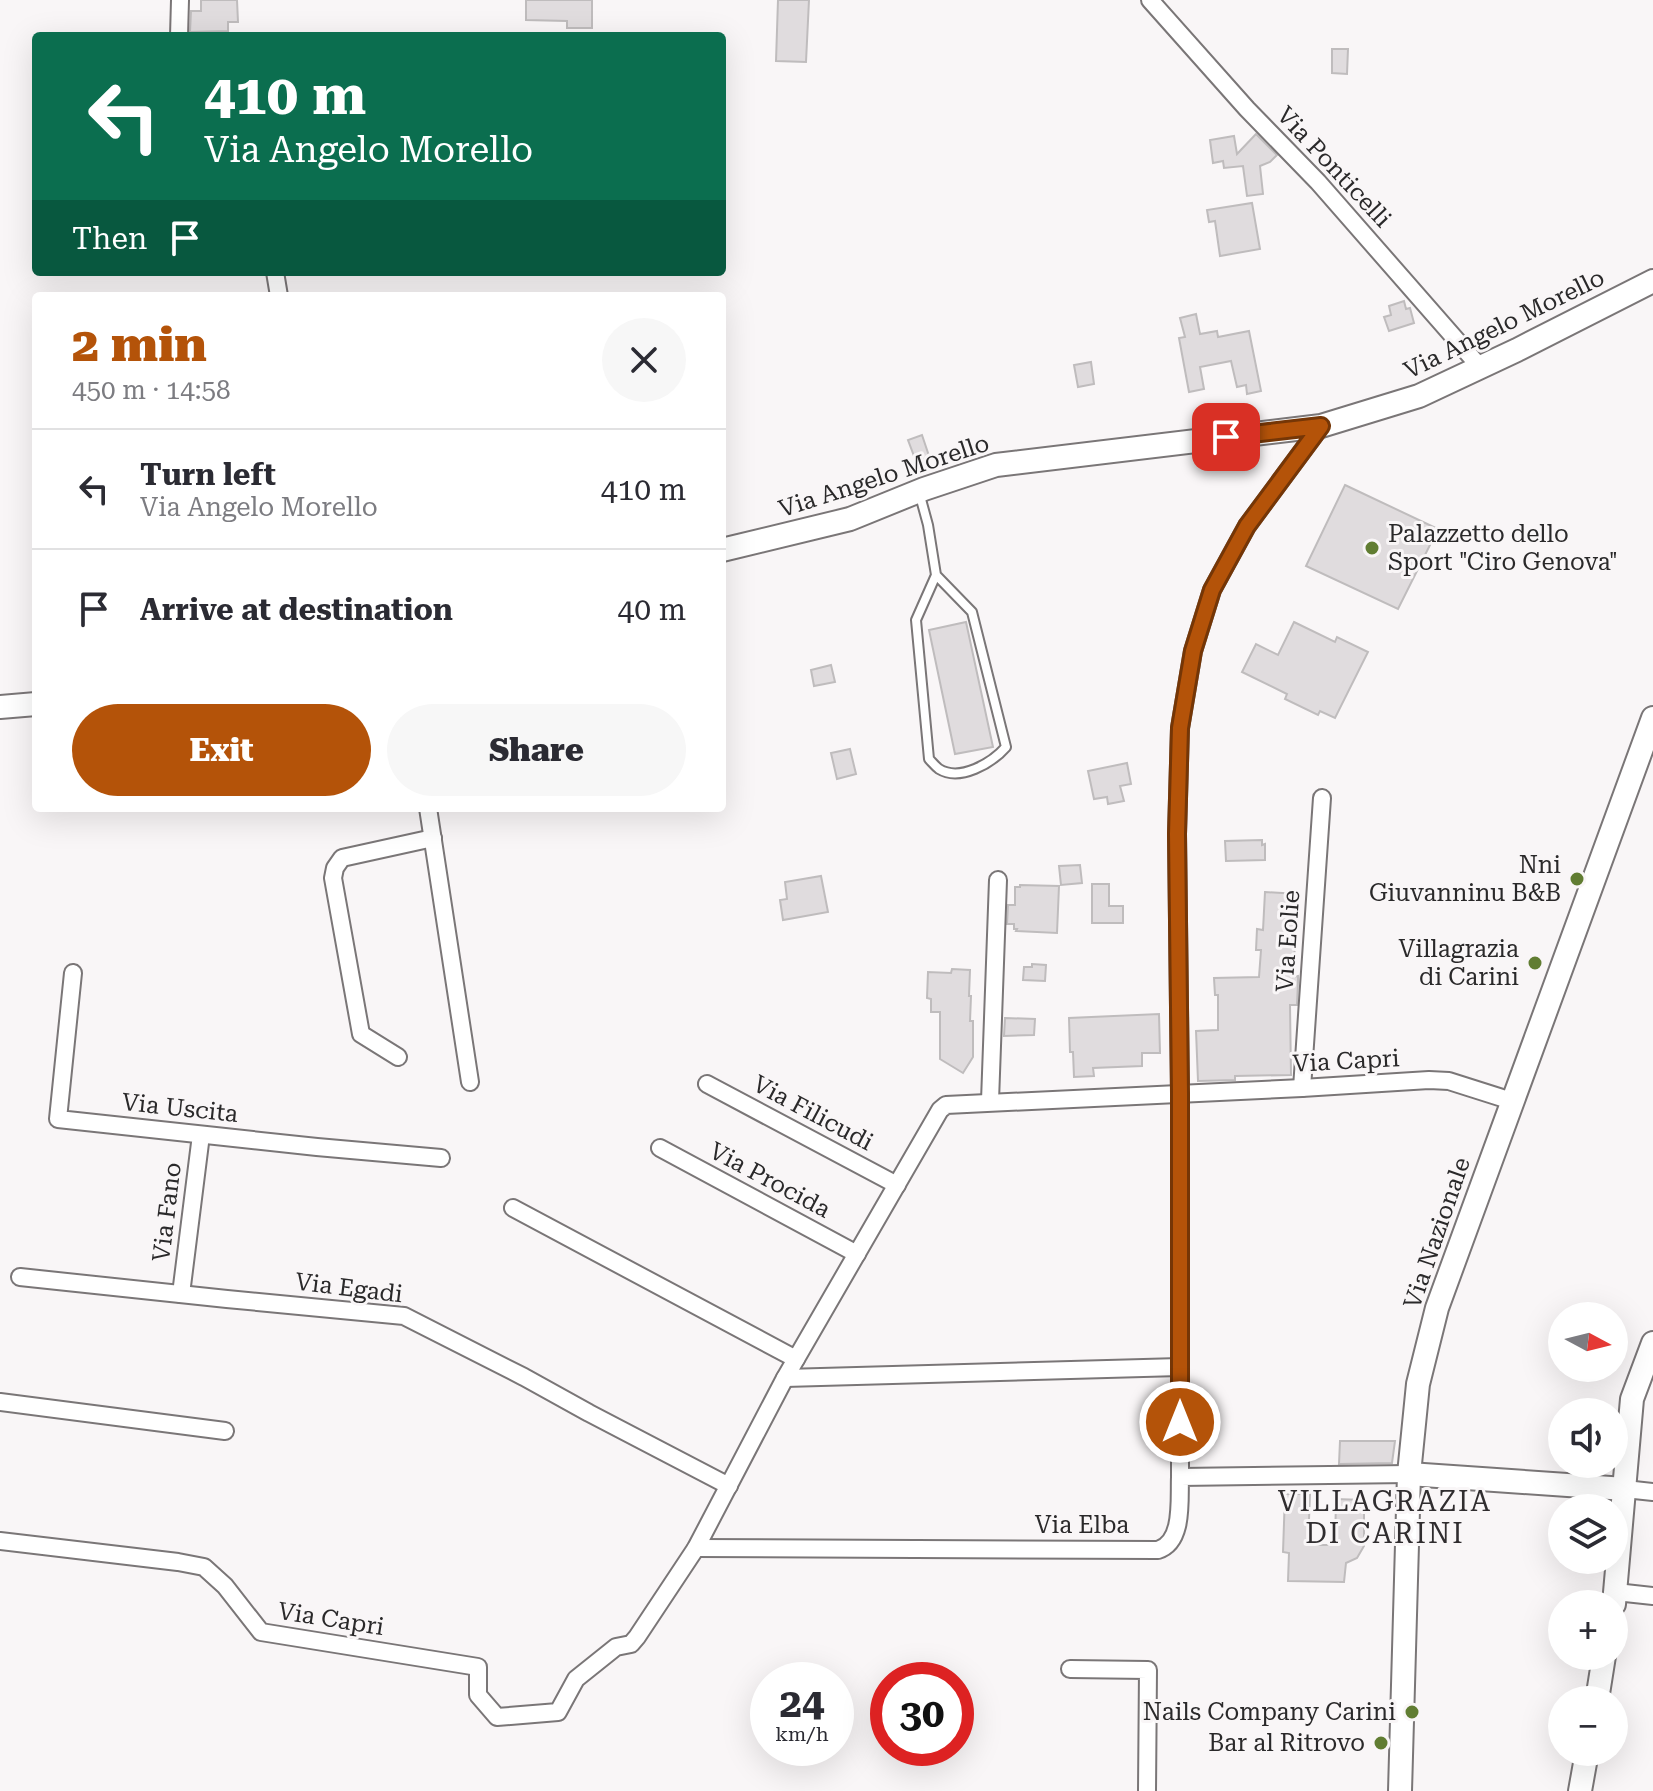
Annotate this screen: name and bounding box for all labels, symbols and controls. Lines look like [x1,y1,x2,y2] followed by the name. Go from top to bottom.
[204,62,366,128] text: 410 m
[72,64,176,168] icon: left
[1271,101,1397,233] street label: Via Ponticelli
[204,129,533,171] text: Via Angelo Morello
[163,216,207,260] icon: arrive
[72,221,147,256] text: Then
[1399,263,1609,385] street label: Via Angelo Morello
[72,317,207,373] text: 2 min
[602,318,686,402] button: close
[72,375,231,405] text: 450 m · 14:58
[1192,403,1260,471] pin
[1204,415,1248,459] icon: arrive
[775,429,993,523] street label: Via Angelo Morello
[140,457,276,492] text: Turn left
[72,467,116,511] icon: left
[601,472,686,507] text: 410 m
[140,492,378,522] text: Via Angelo Morello
[1388,520,1618,576] place label: Palazzetto dello Sport "Ciro Genova"
[1363,539,1381,557] marker: Palazzetto dello Sport "Ciro Genova"
[72,587,116,631] icon: arrive
[140,592,453,627] text: Arrive at destination
[617,592,686,627] text: 40 m
[72,704,371,796] button: Exit
[387,704,686,796] button: Share
[1369,851,1561,907] place label: Nni Giuvanninu B&B
[1568,870,1586,888] marker: Nni Giuvanninu B&B
[1270,889,1306,993] street label: Via Eolie
[1399,935,1519,991] place label: Villagrazia di Carini
[1526,954,1544,972] marker: Villagrazia di Carini
[1292,1044,1400,1078] street label: Via Capri
[748,1070,878,1157] street label: Via Filicudi
[121,1088,239,1128] street label: Via Uscita
[705,1136,835,1224] street label: Via Procida
[1398,1154,1476,1312] street label: Via Nazionale
[147,1161,187,1263] street label: Via Fano
[294,1268,405,1309] street label: Via Egadi
[1548,1302,1628,1382] north arrow
[1548,1302,1628,1766] map controls
[1138,1380,1222,1464] position arrow
[1548,1398,1628,1478] button: sound
[1278,1485,1492,1550] district label: VILLAGRAZIA DI CARINI
[1548,1494,1628,1574] button: layers
[1035,1511,1129,1539] street label: Via Elba
[1548,1590,1628,1670] button: +
[276,1597,386,1641] street label: Via Capri
[870,1662,974,1766] speed limit sign: 30
[780,1680,824,1727] text: 24
[1548,1686,1628,1766] button: −
[1143,1698,1396,1726] place label: Nails Company Carini
[1403,1703,1421,1721] marker: Nails Company Carini
[775,1722,829,1746] text: km/h
[1208,1729,1365,1757] place label: Bar al Ritrovo
[1372,1734,1390,1752] marker: Bar al Ritrovo

